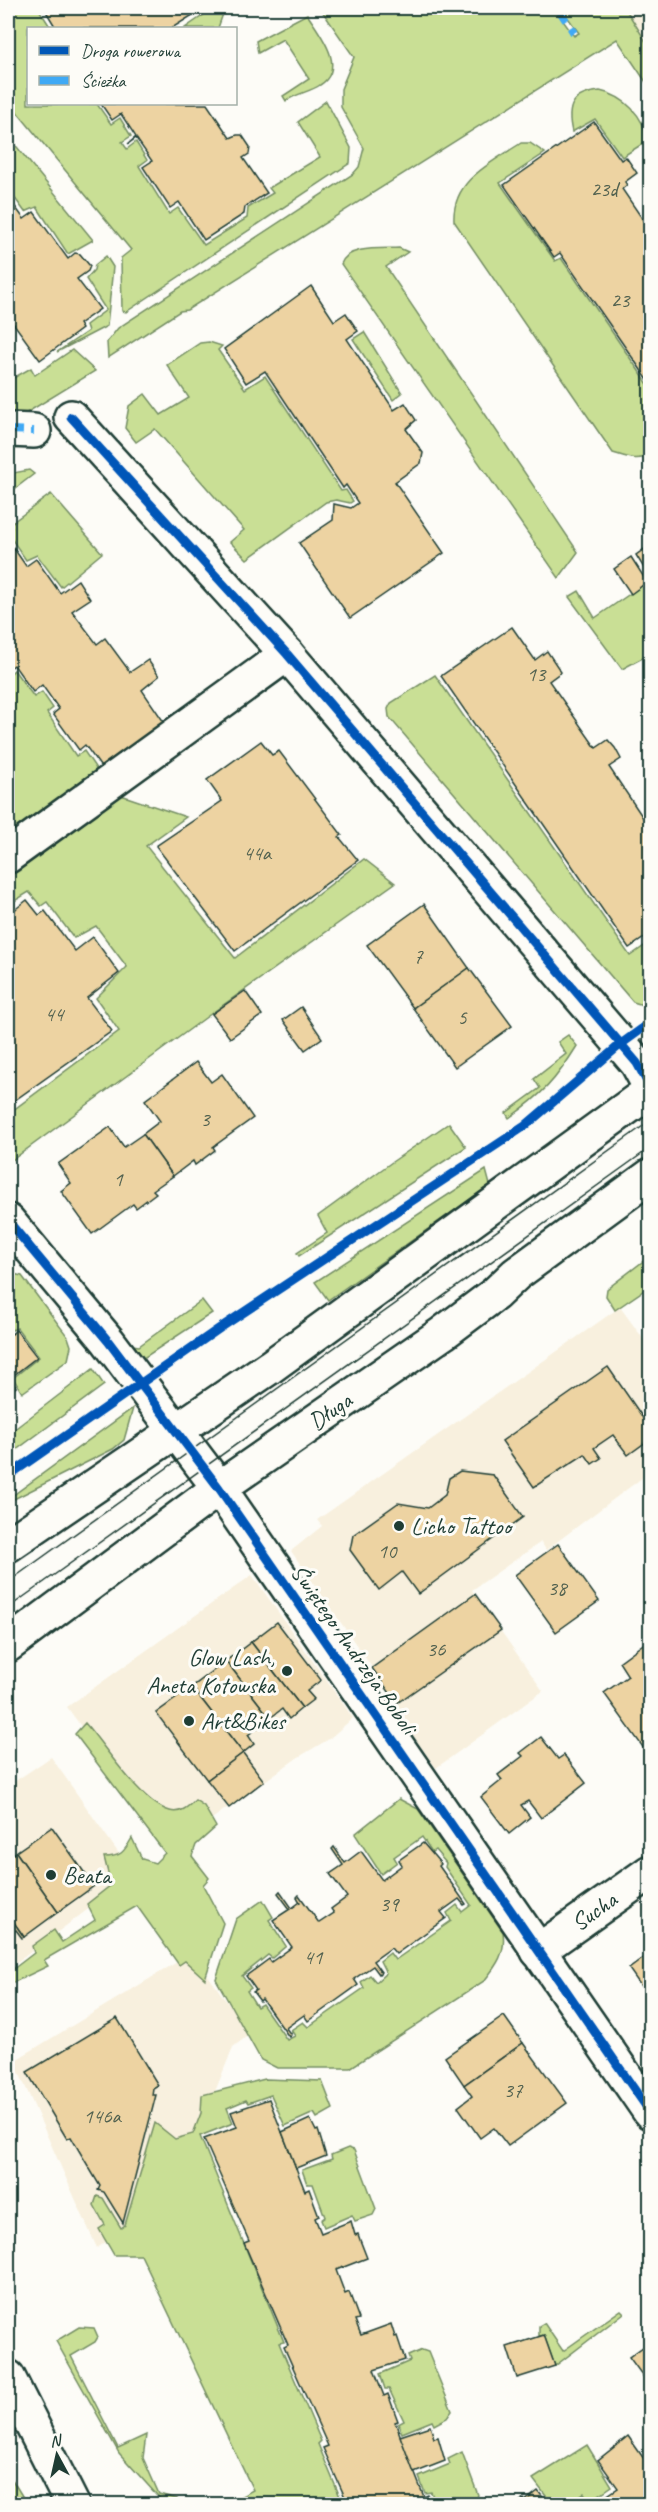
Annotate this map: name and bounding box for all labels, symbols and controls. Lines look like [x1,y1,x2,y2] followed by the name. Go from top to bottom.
[27,27,237,105] legend
[81,40,182,62] text: Droga rowerowa
[81,70,127,92] text: Ścieżka
[590,176,621,202] house number: 23d
[611,287,631,313] house number: 23
[527,661,547,687] house number: 13
[243,840,273,866] house number: 44a
[413,943,424,969] house number: 7
[45,1001,66,1027] house number: 44
[457,1004,468,1030] house number: 5
[200,1106,211,1132] house number: 3
[113,1166,124,1192] house number: 1
[302,1385,359,1437] street label: Długa
[411,1511,513,1541] place label: Licho Tattoo
[392,1519,406,1533] marker: Licho Tattoo
[378,1538,398,1564] house number: 10
[284,1558,425,1742] street label: Świętego Andrzeja Boboli
[548,1575,569,1601] house number: 38
[427,1636,446,1662] house number: 36
[147,1642,276,1700] place label: Glow Lash, Aneta Kotowska
[280,1664,294,1678] marker: Glow Lash, Aneta Kotowska
[201,1706,287,1736] place label: Art&Bikes
[182,1714,196,1728] marker: Art&Bikes
[63,1860,113,1890] place label: Beata
[44,1868,58,1882] marker: Beata
[565,1884,624,1937] street label: Sucha
[380,1891,400,1917] house number: 39
[304,1944,324,1970] house number: 41
[504,2077,524,2103] house number: 37
[83,2103,123,2129] house number: 146a
[27,2425,87,2485] north arrow
[49,2430,64,2452] text: N

